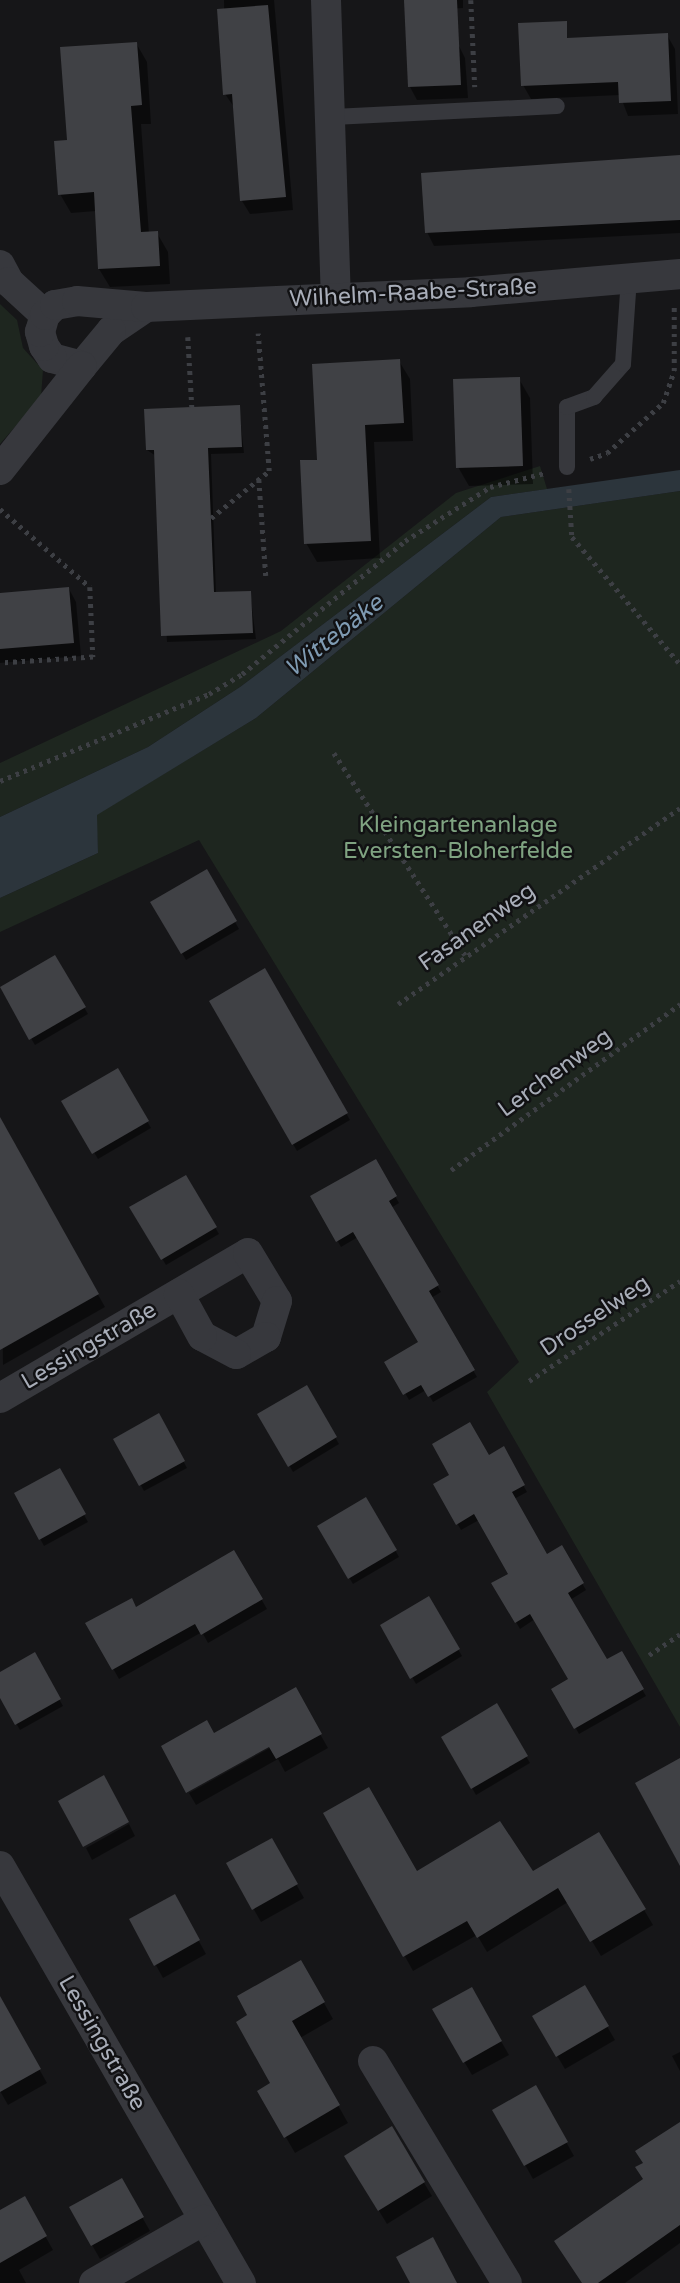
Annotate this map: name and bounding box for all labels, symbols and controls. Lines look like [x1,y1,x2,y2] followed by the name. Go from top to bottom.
[289,273,537,313] street label: Wilhelm-Raabe-Straße
[279,589,389,683] water label: Wittebäke
[343,811,573,865] park label: Kleingartenanlage Eversten-Bloherfelde
[414,877,540,977] street label: Fasanenweg
[493,1023,617,1123] street label: Lerchenweg
[535,1269,655,1363] street label: Drosselweg
[17,1296,161,1396] street label: Lessingstraße
[52,1971,152,2115] street label: Lessingstraße

